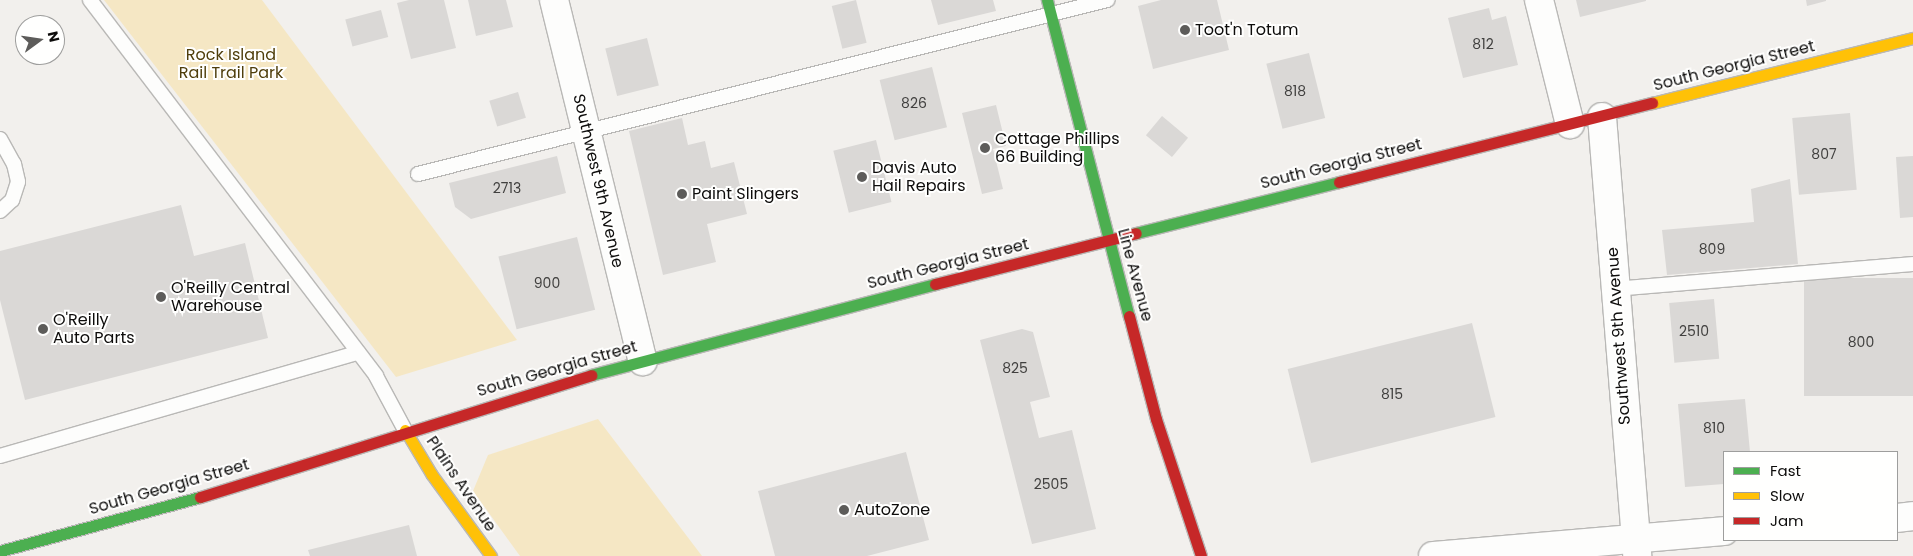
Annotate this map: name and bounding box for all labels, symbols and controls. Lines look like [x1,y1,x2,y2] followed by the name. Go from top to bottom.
[15,15,65,65] north arrow
[1195,20,1298,40] place label: Toot'n Totum
[1179,24,1191,36] marker: Toot'n Totum
[43,29,65,44] text: N
[1472,36,1494,52] house number: 812
[1651,37,1817,95] street label: South Georgia Street
[179,45,283,83] park label: Rock Island Rail Trail Park
[1284,83,1306,99] house number: 818
[569,92,627,270] street label: Southwest 9th Avenue
[901,95,927,111] house number: 826
[995,129,1119,167] place label: Cottage Phillips 66 Building
[1258,135,1424,193] street label: South Georgia Street
[979,142,991,154] marker: Cottage Phillips 66 Building
[1811,146,1837,162] house number: 807
[872,158,966,196] place label: Davis Auto Hail Repairs
[856,171,868,183] marker: Davis Auto Hail Repairs
[493,180,521,196] house number: 2713
[692,184,799,204] place label: Paint Slingers
[676,188,688,200] marker: Paint Slingers
[1113,226,1157,324] street label: Line Avenue
[865,235,1031,293] street label: South Georgia Street
[1699,241,1725,257] house number: 809
[1603,247,1635,425] street label: Southwest 9th Avenue
[534,275,560,291] house number: 900
[171,278,290,316] place label: O'Reilly Central Warehouse
[155,291,167,303] marker: O'Reilly Central Warehouse
[53,310,135,348] place label: O'Reilly Auto Parts
[37,323,49,335] marker: O'Reilly Auto Parts
[1679,323,1709,339] house number: 2510
[1848,334,1874,350] house number: 800
[475,337,639,401] street label: South Georgia Street
[1002,360,1028,376] house number: 825
[1381,386,1403,402] house number: 815
[1703,420,1725,436] house number: 810
[422,433,500,535] street label: Plains Avenue
[1723,451,1898,541] legend
[87,455,251,519] street label: South Georgia Street
[1770,460,1801,481] text: Fast
[1034,476,1068,492] house number: 2505
[1770,485,1804,506] text: Slow
[854,500,930,520] place label: AutoZone
[838,504,850,516] marker: AutoZone
[1770,510,1804,531] text: Jam

